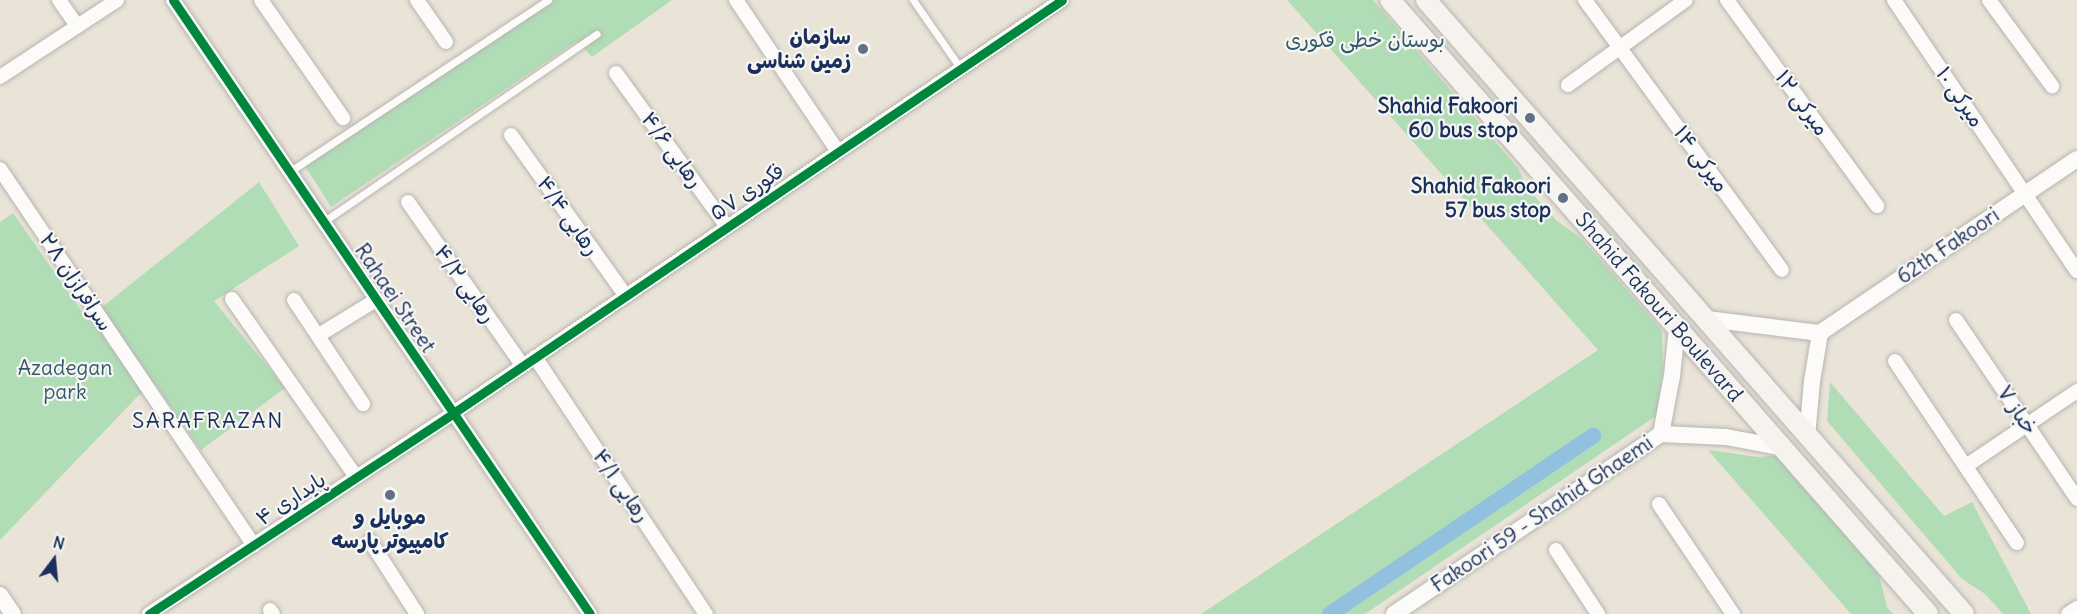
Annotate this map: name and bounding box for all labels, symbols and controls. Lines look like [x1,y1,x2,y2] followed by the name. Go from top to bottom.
[747,24,851,74] place label: سازمان زمین شناسی
[1285,27,1445,53] park label: بوستان خطی فکوری
[856,42,870,56] marker: سازمان زمین شناسی
[1931,62,1989,132] street label: میرکی ۱۰
[1770,65,1834,141] street label: میرکی ۱۲
[1378,93,1518,143] place label: Shahid Fakoori 60 bus stop
[636,107,708,193] street label: رهایی ۴/۶
[1523,111,1537,125] marker: Shahid Fakoori 60 bus stop
[1668,121,1734,197] street label: میرکی ۱۴
[705,158,789,226] street label: فکوری ۵۷
[532,171,604,261] street label: رهایی ۴/۴
[1411,173,1551,223] place label: Shahid Fakoori 57 bus stop
[1556,191,1570,205] marker: Shahid Fakoori 57 bus stop
[1892,203,2004,289] street label: 62th Fakoori
[1570,207,1748,407] street label: Shahid Fakouri Boulevard
[34,228,118,336] street label: سرافرازان ۲۸
[349,239,441,357] street label: Rahaei Street
[429,240,501,328] street label: رهایی ۴/۲
[18,355,112,405] park label: Azadegan park
[1991,380,2043,440] street label: خباز ۷
[132,408,284,434] district label: SARAFRAZAN
[1426,430,1658,598] street label: Fakoori 59 - Shahid Ghaemi
[587,445,655,527] street label: رهایی ۴/۱
[251,467,331,531] street label: پایداری ۴
[383,488,397,502] marker: موبایل و کامپیوتر پارسه
[331,504,449,554] place label: موبایل و کامپیوتر پارسه
[24,530,84,590] north arrow
[51,532,67,554] text: N

